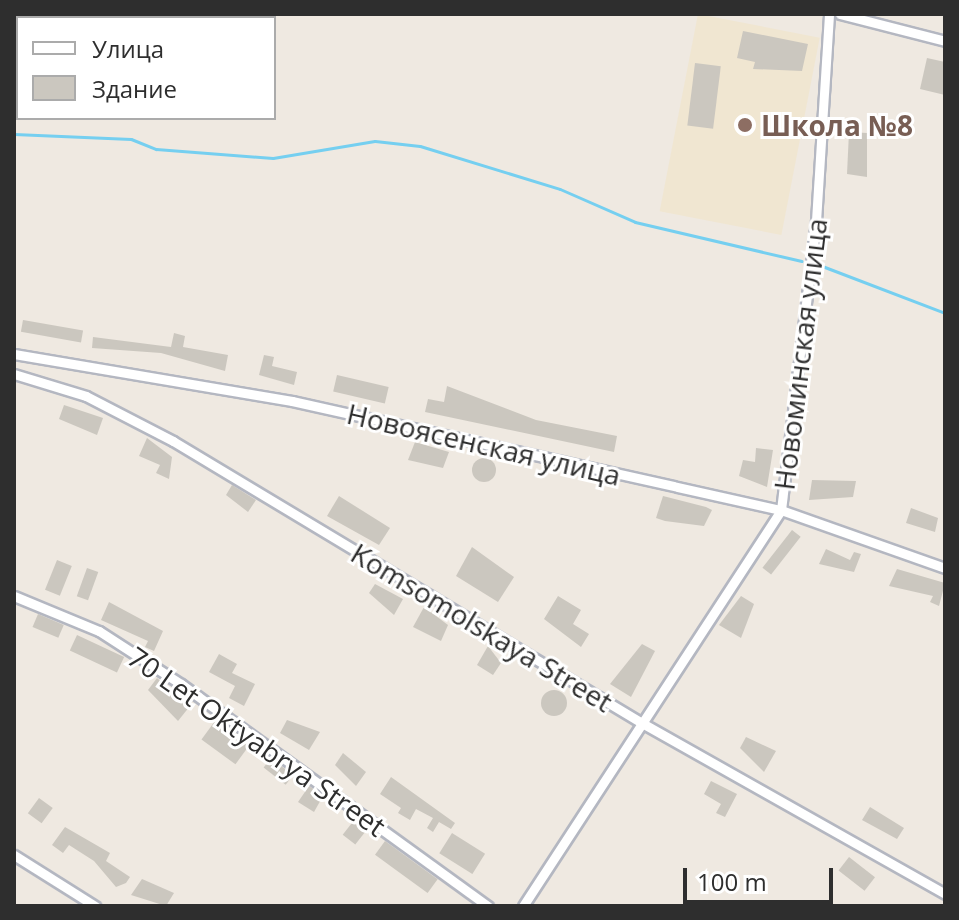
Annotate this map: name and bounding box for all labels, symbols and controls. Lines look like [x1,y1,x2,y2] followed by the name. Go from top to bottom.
[16,16,276,120] legend
[92,32,164,65] text: Улица
[92,72,177,105] text: Здание
[761,108,913,142] place label: Школа №8
[736,116,754,134] marker: Школа №8
[767,216,833,492] street label: Новоминская улица
[344,396,624,492] street label: Новоясенская улица
[345,536,619,718] street label: Komsomolskaya Street
[122,639,392,843] street label: 70 Let Oktyabrya Street
[687,852,837,902] scale bar
[697,865,767,898] text: 100 m

